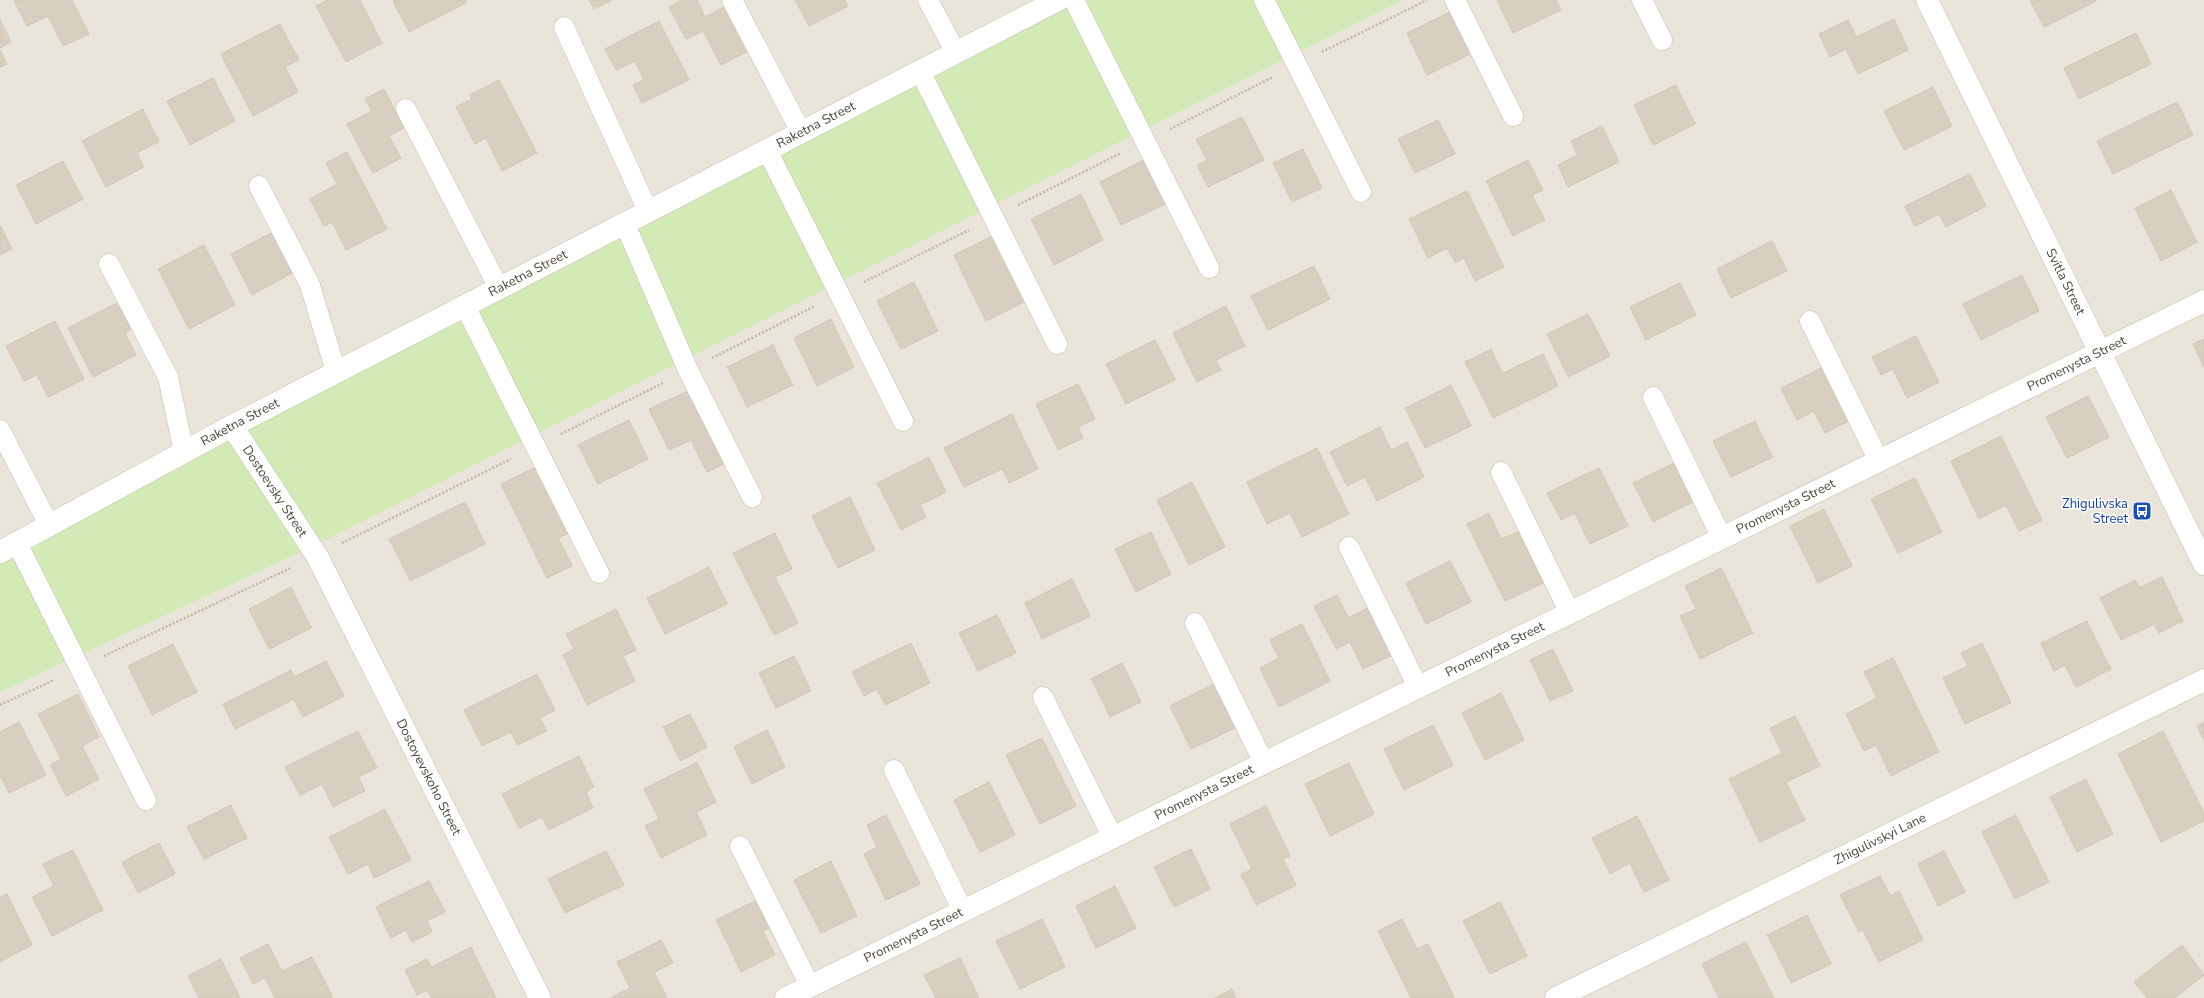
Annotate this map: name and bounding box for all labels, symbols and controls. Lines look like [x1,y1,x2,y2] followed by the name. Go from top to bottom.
[773,97,859,153] street label: Raketna Street
[485,245,571,301] street label: Raketna Street
[2042,246,2090,318] street label: Svitla Street
[2024,331,2130,396] street label: Promenysta Street
[198,394,283,450] street label: Raketna Street
[238,442,312,541] street label: Dostoevsky Street
[1733,474,1839,539] street label: Promenysta Street
[2062,495,2128,528] place label: Zhigulivska Street
[2131,500,2153,522] bus stop icon: Zhigulivska Street
[1442,617,1548,681] street label: Promenysta Street
[392,716,466,839] street label: Dostoyevskoho Street
[1152,760,1257,824] street label: Promenysta Street
[1831,809,1929,869] street label: Zhigulivskyi Lane
[861,903,966,967] street label: Promenysta Street

